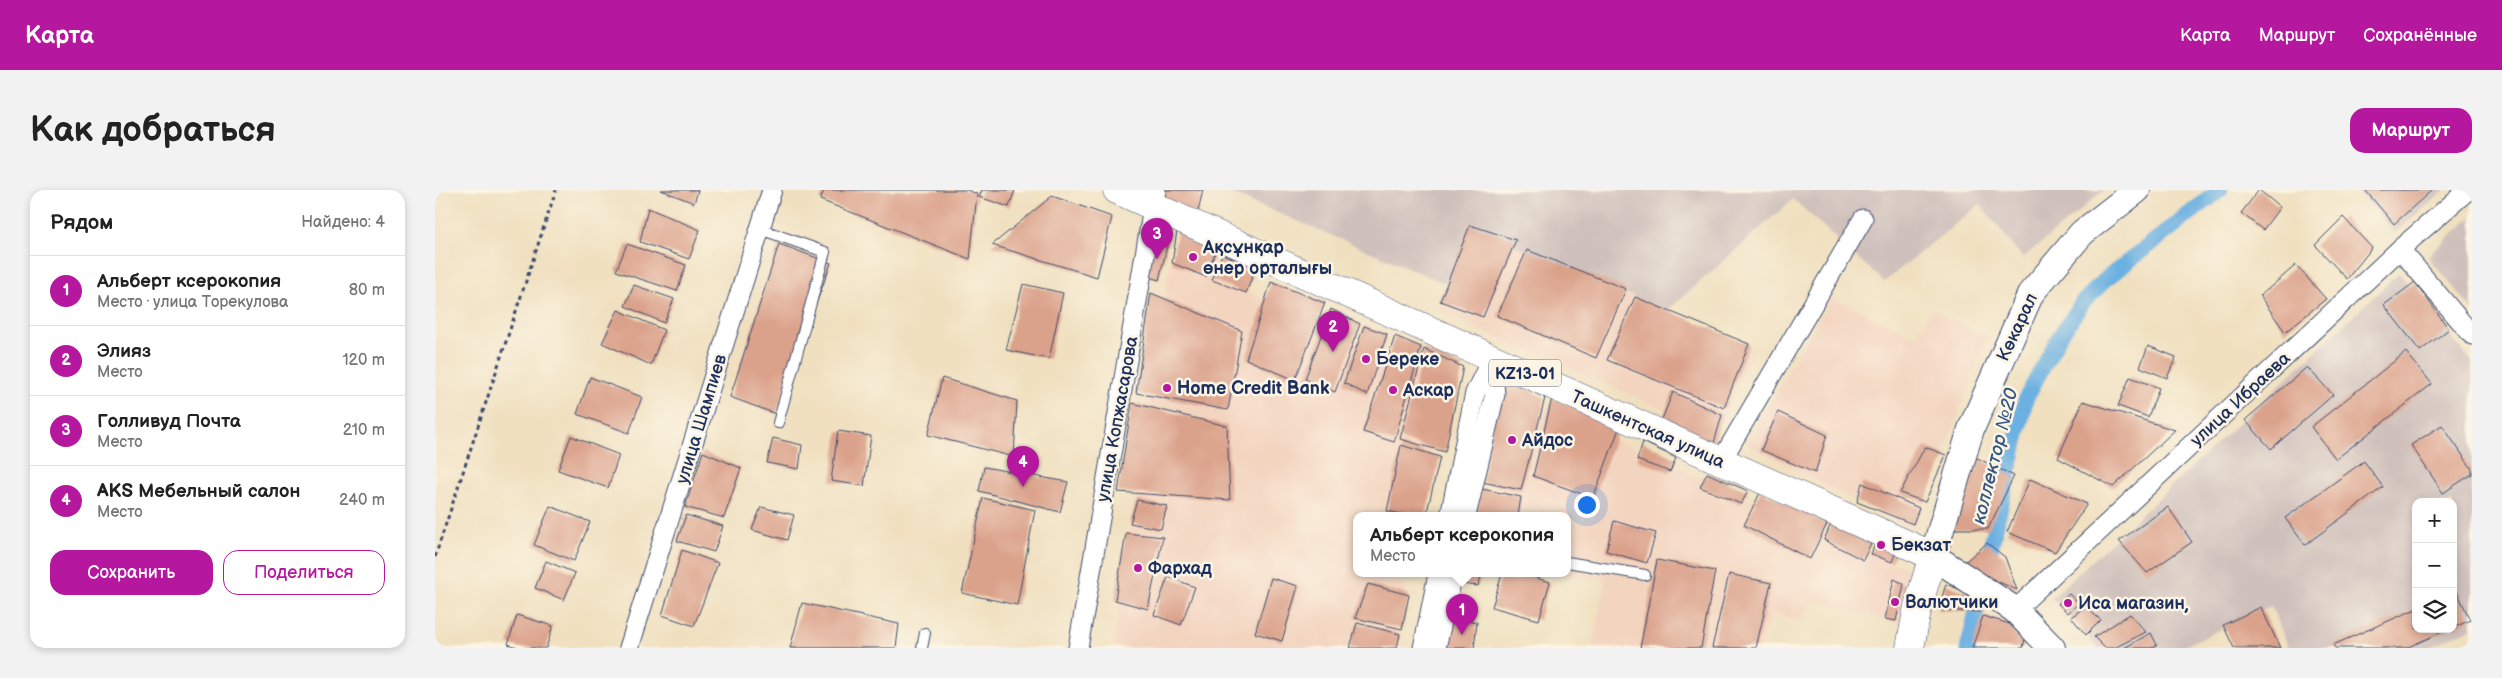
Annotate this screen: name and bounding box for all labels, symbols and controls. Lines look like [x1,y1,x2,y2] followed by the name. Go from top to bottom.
[25,21,94,50] text: Карта
[2180,25,2231,46] text: Карта
[2259,25,2335,46] text: Маршрут
[2363,25,2477,46] text: Сохранённые
[2350,108,2472,153] button: Маршрут
[30,109,276,152] text: Как добраться
[50,210,113,235] text: Рядом
[301,213,385,232] text: Найдено: 4
[1141,218,1173,259] pin: 3
[1202,237,1332,279] place label: Ақсұнқар өнер орталығы
[1187,251,1199,263] marker: Ақсұнқар өнер орталығы
[97,270,281,293] text: Альберт ксерокопия
[63,281,69,300] text: 1
[349,281,385,300] text: 80 m
[1993,290,2042,365] street label: Көкарал
[97,293,288,312] text: Место · улица Торекулова
[1317,311,1349,352] pin: 2
[1093,334,1142,504] street label: улица Копжасарова
[97,340,151,363] text: Элияз
[2186,348,2295,451] street label: улица Ибраева
[1376,349,1439,370] place label: Береке
[61,351,71,370] text: 2
[342,351,385,370] text: 120 m
[672,351,731,487] street label: улица Шампиев
[1360,353,1372,365] marker: Береке
[1489,360,1561,387] road number: KZ13-01
[97,363,143,382] text: Место
[1177,378,1330,399] place label: Home Credit Bank
[1402,380,1454,401] place label: Аскар
[1161,382,1173,394] marker: Home Credit Bank
[1387,384,1399,396] marker: Аскар
[1967,385,2024,527] water label: коллектор №20
[1568,386,1728,473] street label: Ташкентская улица
[97,410,241,433] text: Голливуд Почта
[61,421,71,440] text: 3
[343,421,385,440] text: 210 m
[1521,430,1573,451] place label: Айдос
[97,433,143,452] text: Место
[1506,434,1518,446] marker: Айдос
[1007,446,1039,487] pin: 4
[97,480,300,503] text: AKS Мебельный салон
[61,491,71,510] text: 4
[339,491,385,510] text: 240 m
[1574,492,1600,518] your location
[2412,498,2457,633] map controls
[2412,498,2457,543] button: +
[97,503,143,522] text: Место
[1353,512,1571,577] popup
[1370,524,1554,547] text: Альберт ксерокопия
[1891,535,1951,556] place label: Бекзат
[1875,539,1887,551] marker: Бекзат
[2412,543,2457,588] button: −
[1370,547,1416,566] text: Место
[50,550,213,595] button: Сохранить
[223,550,385,595] button: Поделиться
[1148,558,1212,579] place label: Фархад
[1132,562,1144,574] marker: Фархад
[2412,588,2457,633] button: layers
[1905,592,1998,613] place label: Валютчики
[2078,593,2189,614] place label: Иса магазин,
[1446,594,1478,635] pin: 1
[1889,596,1901,608] marker: Валютчики
[2062,597,2074,609] marker: Иса магазин,

